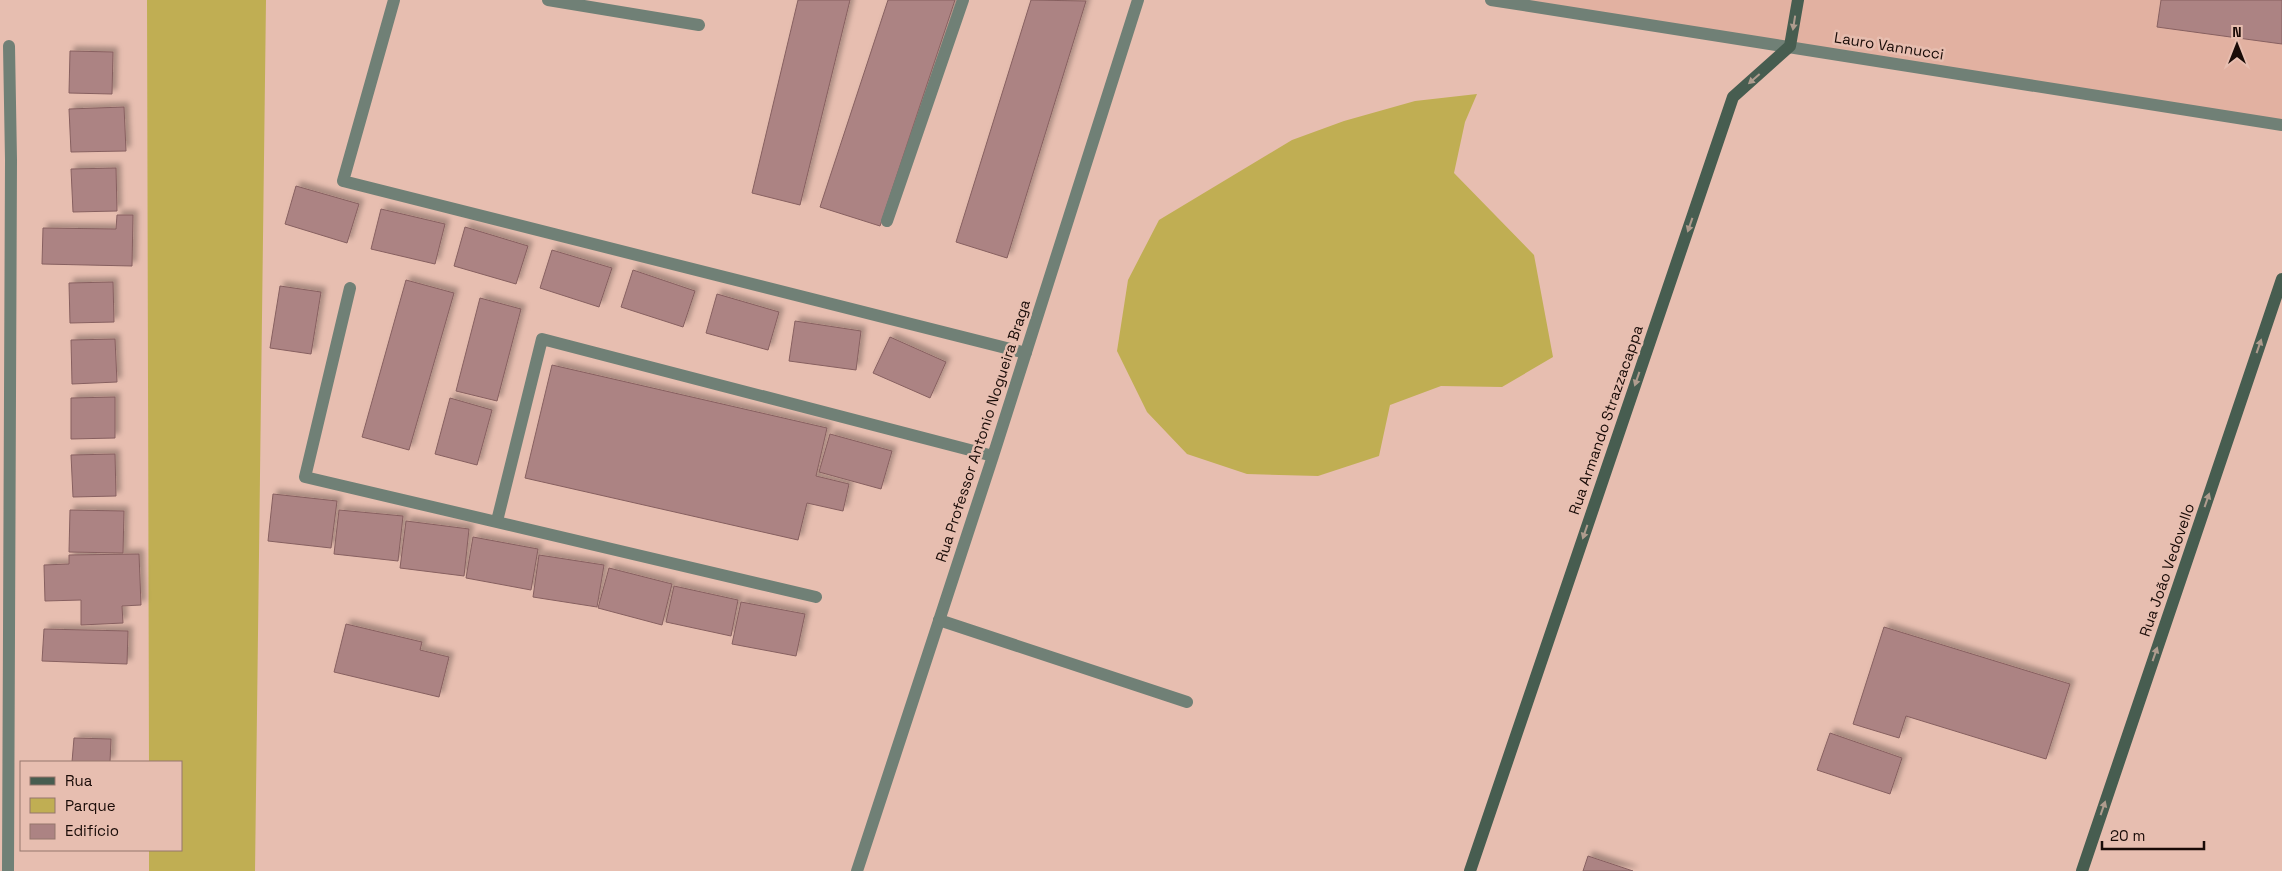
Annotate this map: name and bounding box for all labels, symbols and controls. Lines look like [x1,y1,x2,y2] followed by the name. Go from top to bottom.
[1790,16,1798,32] one-way arrow
[2212,20,2262,70] north arrow
[2232,23,2242,41] text: N
[1833,27,1945,64] street label: Lauro Vannucci
[1747,73,1760,84] one-way arrow
[1685,217,1693,232] one-way arrow
[931,297,1034,564] street label: Rua Professor Antonio Nogueira Braga
[1564,322,1647,517] street label: Rua Armando Strazzacappa
[2256,339,2263,354] one-way arrow
[1633,371,1640,386] one-way arrow
[2204,493,2212,508] one-way arrow
[2135,501,2198,639] street label: Rua João Vedovello
[1581,525,1588,540] one-way arrow
[2152,647,2160,662] one-way arrow
[20,761,182,851] legend
[65,771,93,790] text: Rua
[65,796,116,815] text: Parque
[2100,801,2108,816] one-way arrow
[2102,818,2204,850] scale bar
[65,821,119,840] text: Edifício
[2110,826,2145,845] text: 20 m

